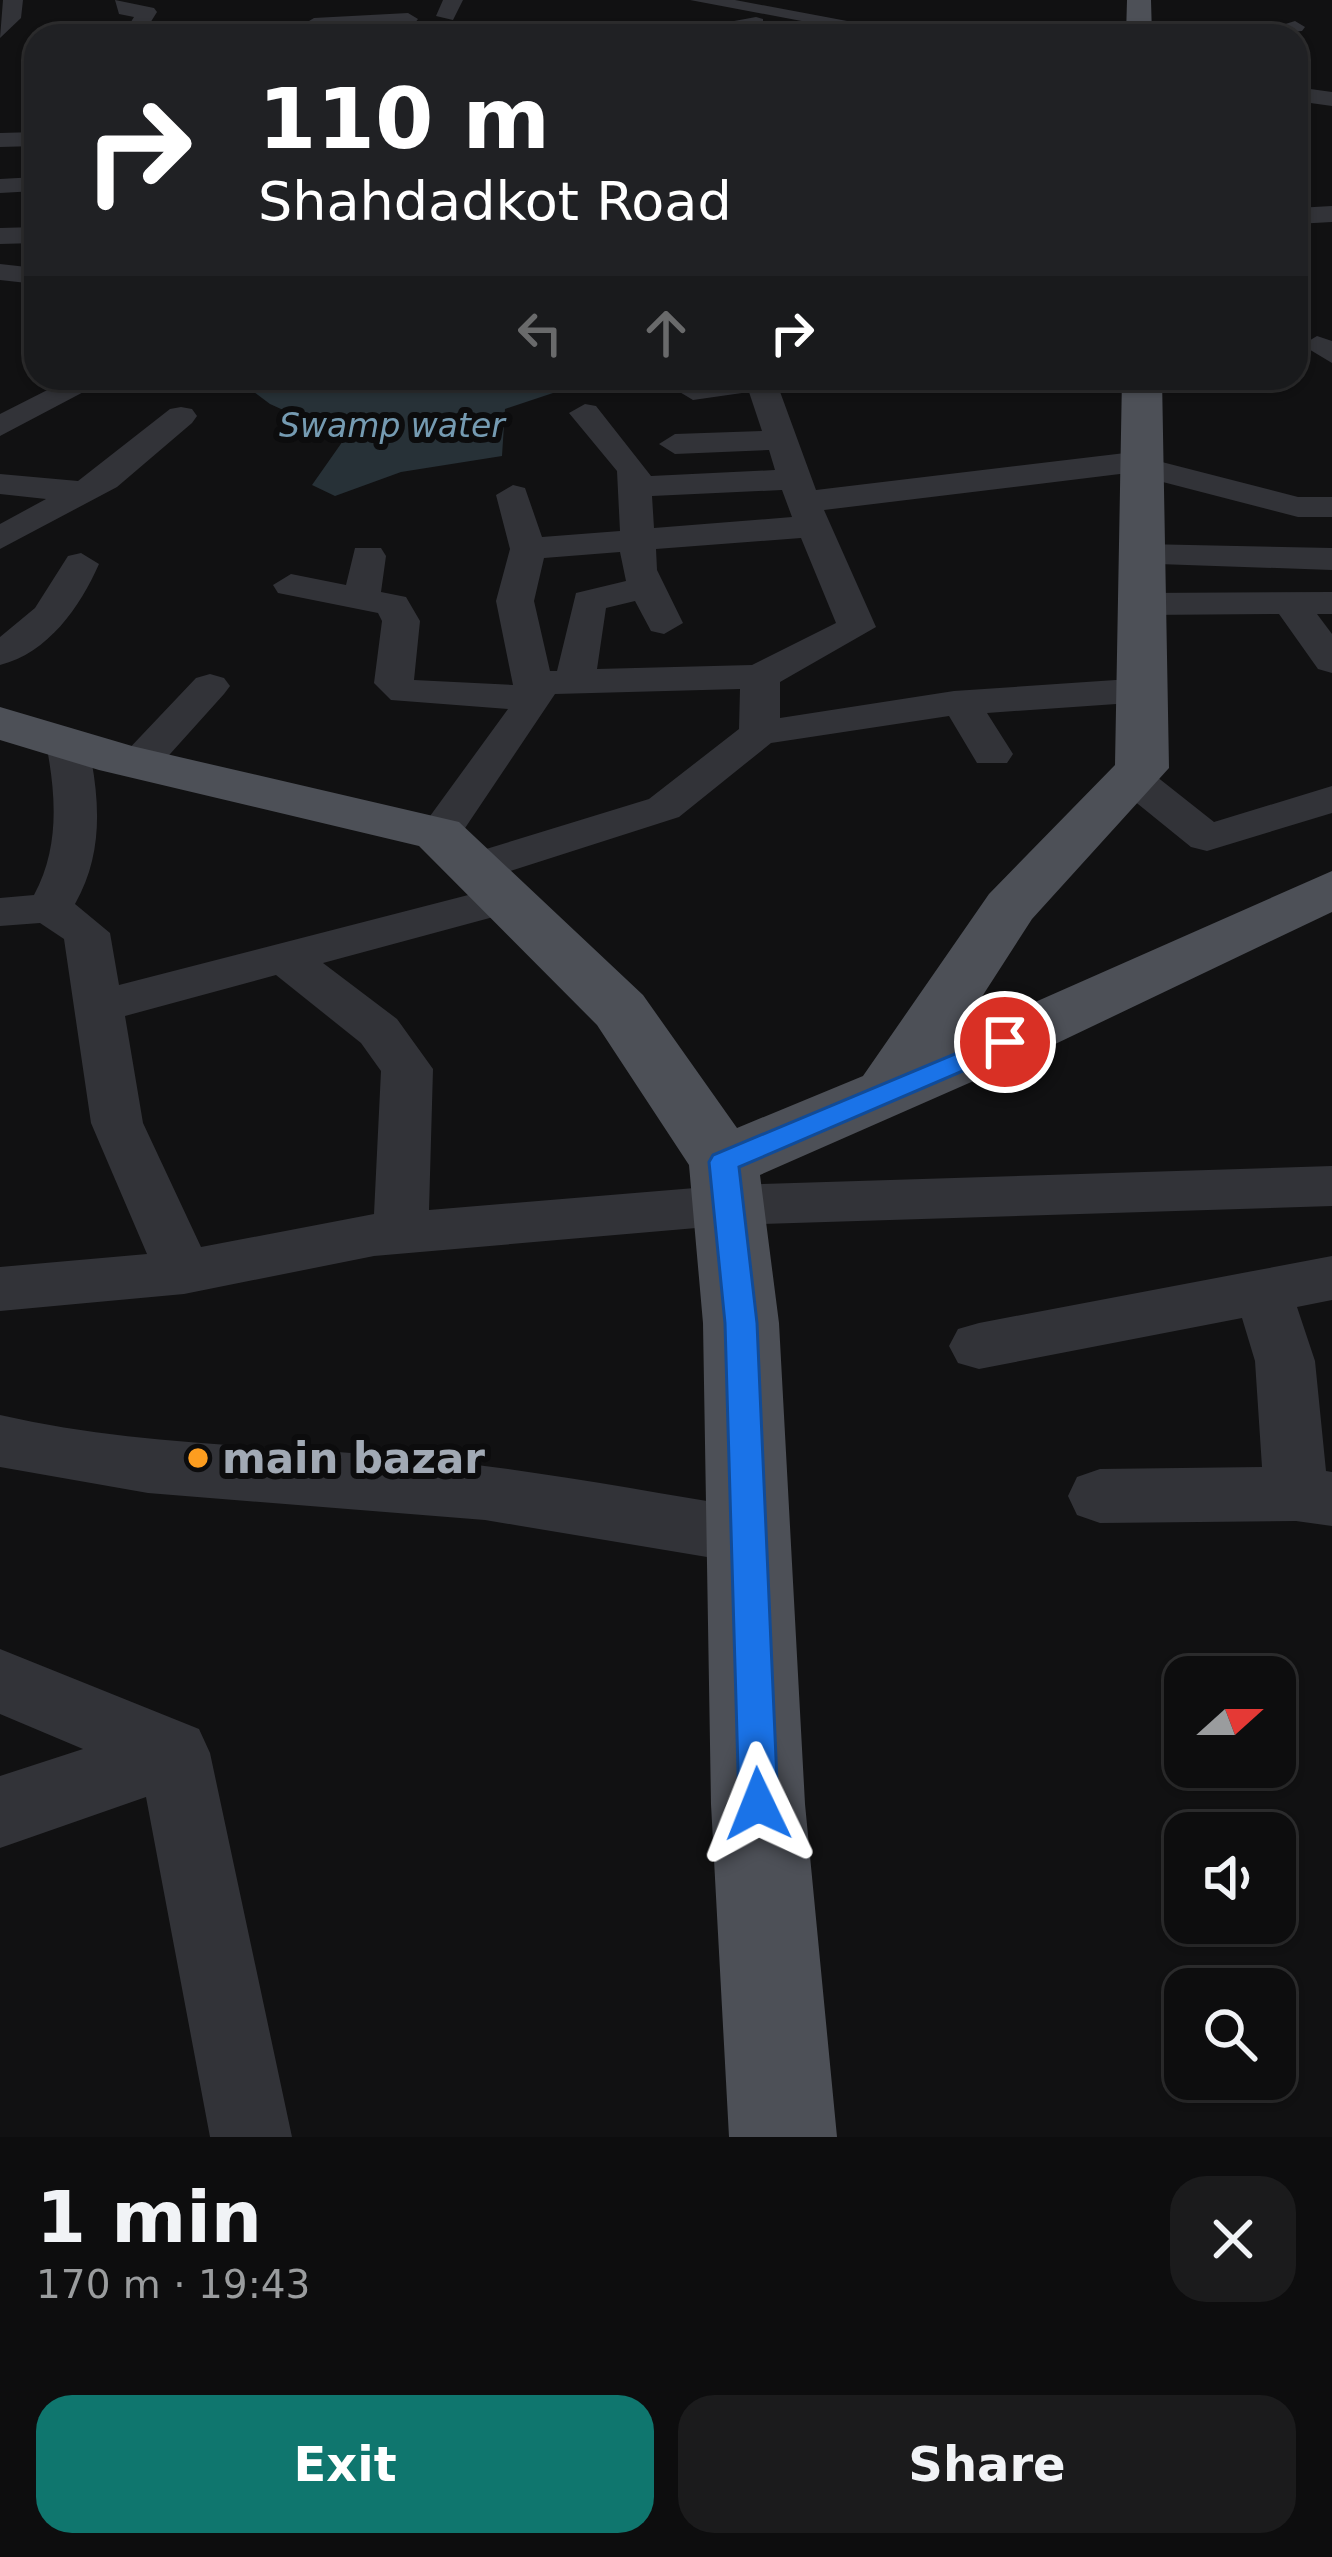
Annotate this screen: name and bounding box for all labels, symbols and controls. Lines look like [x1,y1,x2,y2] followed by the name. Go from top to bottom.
[258,70,550,168] text: 110 m
[60,72,216,228] icon: right
[258,170,732,233] text: Shahdadkot Road
[507,300,573,366] icon: left
[633,300,699,366] icon: ahead
[759,300,825,366] icon: right
[279,406,507,445] water label: Swamp water
[954,991,1056,1093] pin
[972,1009,1038,1075] icon: arrive
[222,1434,485,1483] place label: main bazar
[185,1445,211,1471] marker: main bazar
[1164,1656,1296,1788] north arrow
[1164,1656,1296,2100] map controls
[695,1741,821,1867] position arrow
[1164,1812,1296,1944] button: sound
[1164,1968,1296,2100] button: search
[36,2175,262,2259] text: 1 min
[1170,2176,1296,2302] button: close
[36,2262,310,2307] text: 170 m · 19:43
[36,2395,654,2533] button: Exit
[678,2395,1296,2533] button: Share

